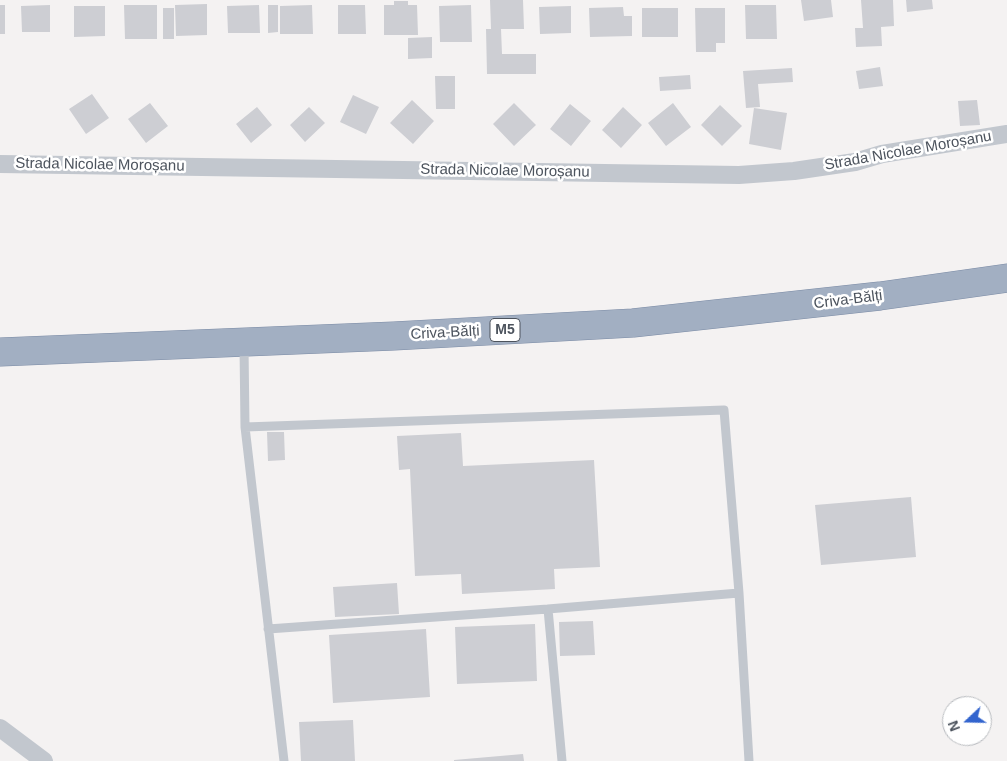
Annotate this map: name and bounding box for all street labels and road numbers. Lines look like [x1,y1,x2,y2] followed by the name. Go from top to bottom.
[823,127,993,175] street label: Strada Nicolae Moroșanu
[15,155,185,175] street label: Strada Nicolae Moroșanu
[420,161,590,181] street label: Strada Nicolae Moroșanu
[813,287,883,313] street label: Criva-Bălți
[490,318,520,342] road number: M5
[410,322,480,344] street label: Criva-Bălți

